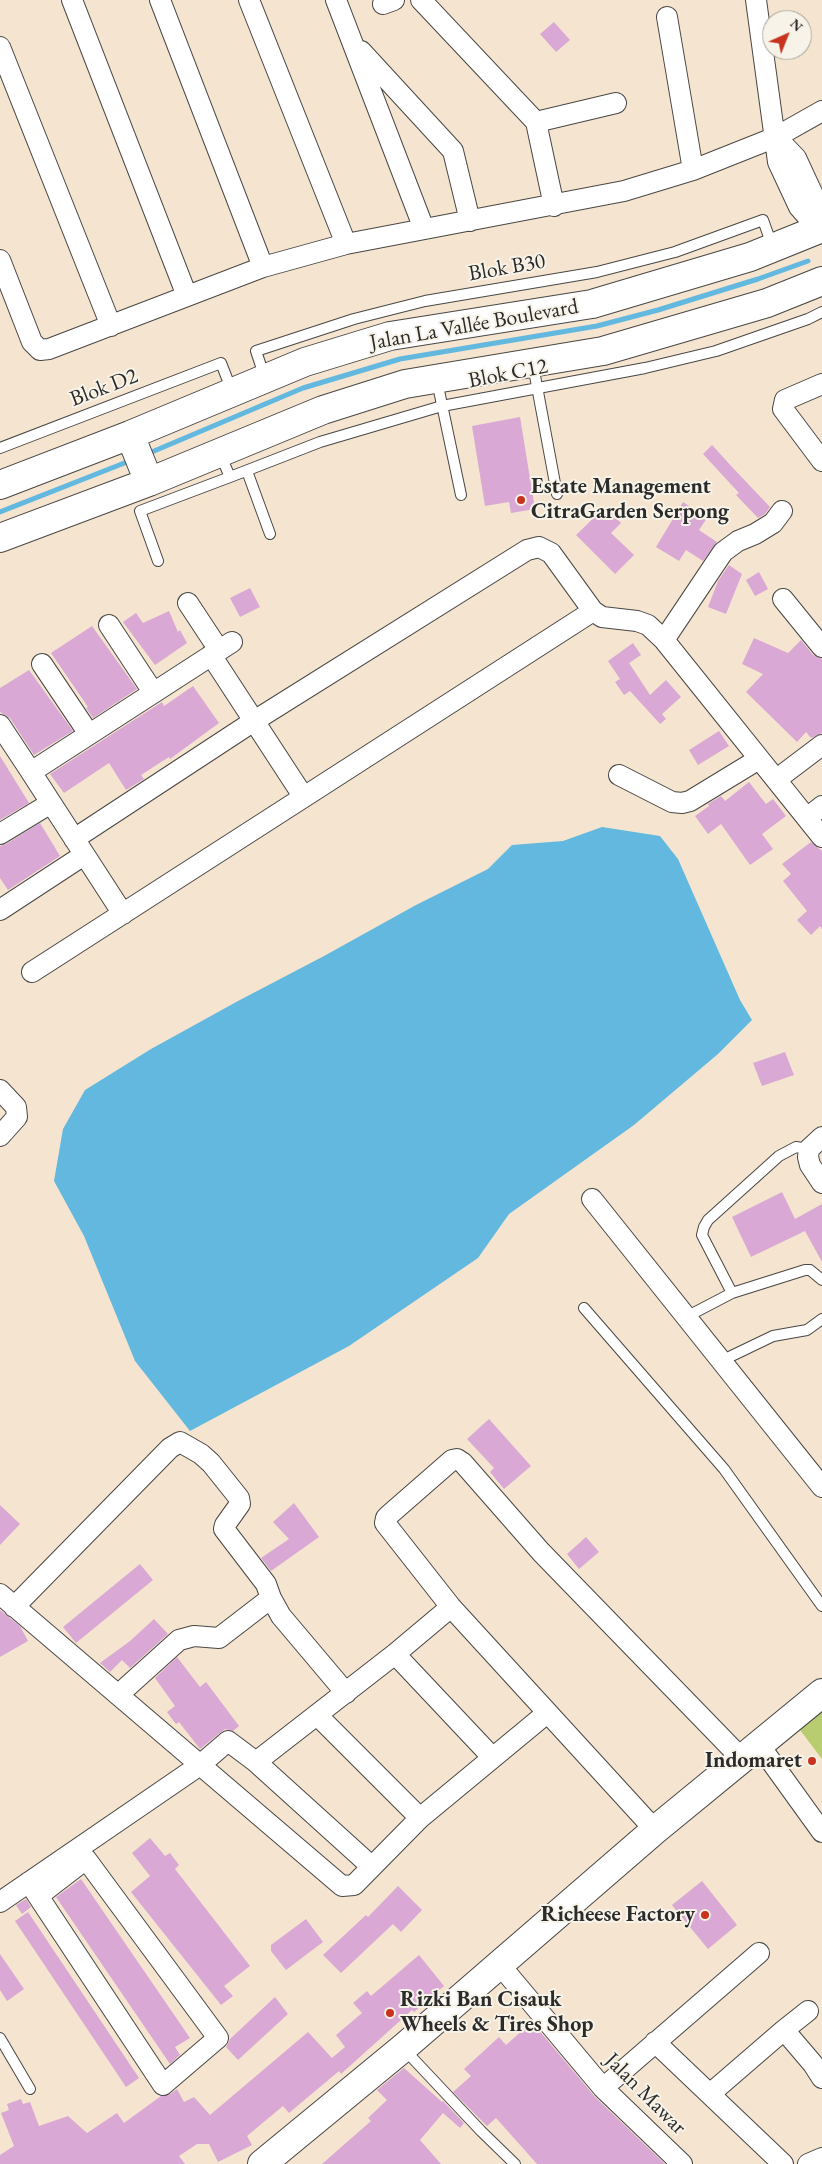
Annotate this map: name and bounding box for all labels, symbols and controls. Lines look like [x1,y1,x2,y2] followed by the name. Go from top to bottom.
[762,10,812,60] north arrow
[786,15,807,35] text: N
[467,248,547,288] street label: Blok B30
[368,294,580,356] street label: Jalan La Vallée Boulevard
[466,353,550,395] street label: Blok C12
[66,363,142,413] street label: Blok D2
[531,474,729,526] place label: Estate Management CitraGarden Serpong
[515,494,527,506] marker: Estate Management CitraGarden Serpong
[705,1748,802,1774] place label: Indomaret
[806,1755,818,1767] marker: Indomaret
[541,1902,695,1928] place label: Richeese Factory
[699,1909,711,1921] marker: Richeese Factory
[400,1987,593,2038] place label: Rizki Ban Cisauk Wheels & Tires Shop
[384,2007,396,2019] marker: Rizki Ban Cisauk Wheels & Tires Shop
[599,2048,691,2140] street label: Jalan Mawar

